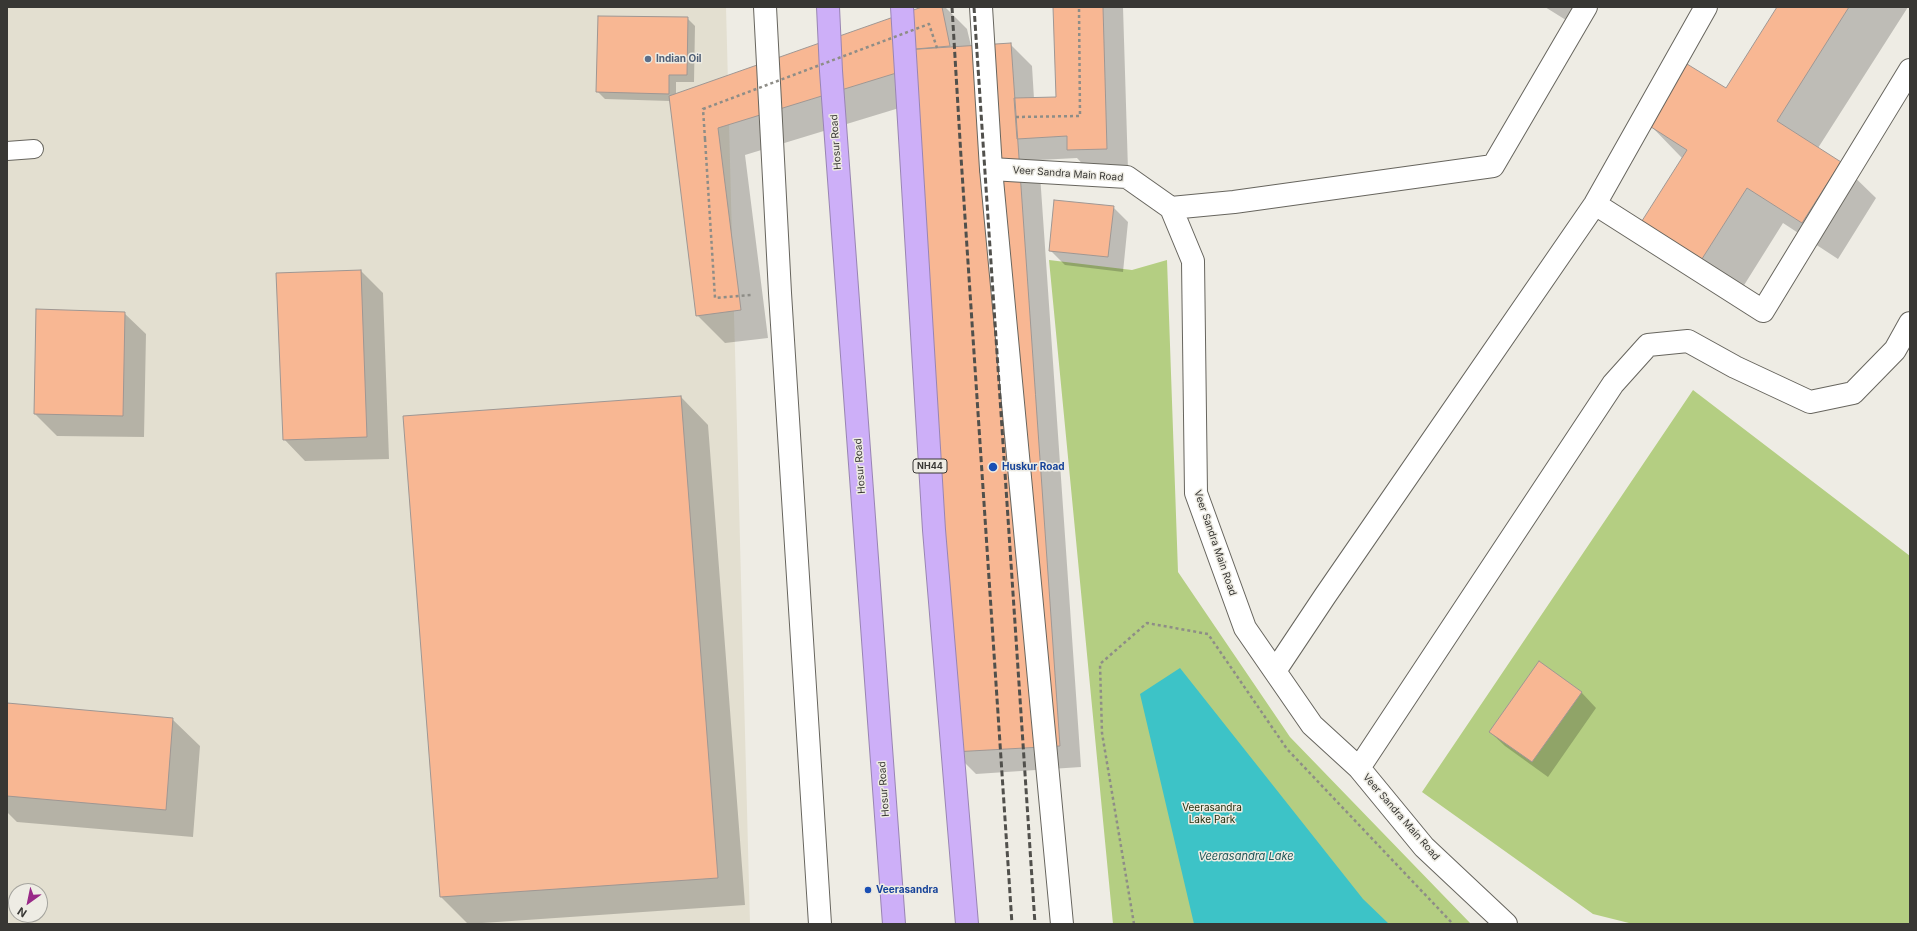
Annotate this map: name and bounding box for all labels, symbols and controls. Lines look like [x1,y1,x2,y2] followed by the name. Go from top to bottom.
[656,53,702,65] place label: Indian Oil
[643,54,653,64] marker: Indian Oil
[828,114,844,170] street label: Hosur Road
[1012,164,1124,184] street label: Veer Sandra Main Road
[852,438,868,494] street label: Hosur Road
[913,459,947,473] road number: NH44
[987,461,999,473] marker: Huskur Road
[1002,461,1065,473] place label: Huskur Road
[1191,489,1239,597] street label: Veer Sandra Main Road
[876,761,892,817] street label: Hosur Road
[1360,771,1442,863] street label: Veer Sandra Main Road
[1182,802,1242,826] park label: Veerasandra Lake Park
[1198,850,1294,864] water label: Veerasandra Lake
[8,883,48,923] north arrow
[876,884,938,896] place label: Veerasandra
[863,885,873,895] marker: Veerasandra
[15,904,29,920] text: N

